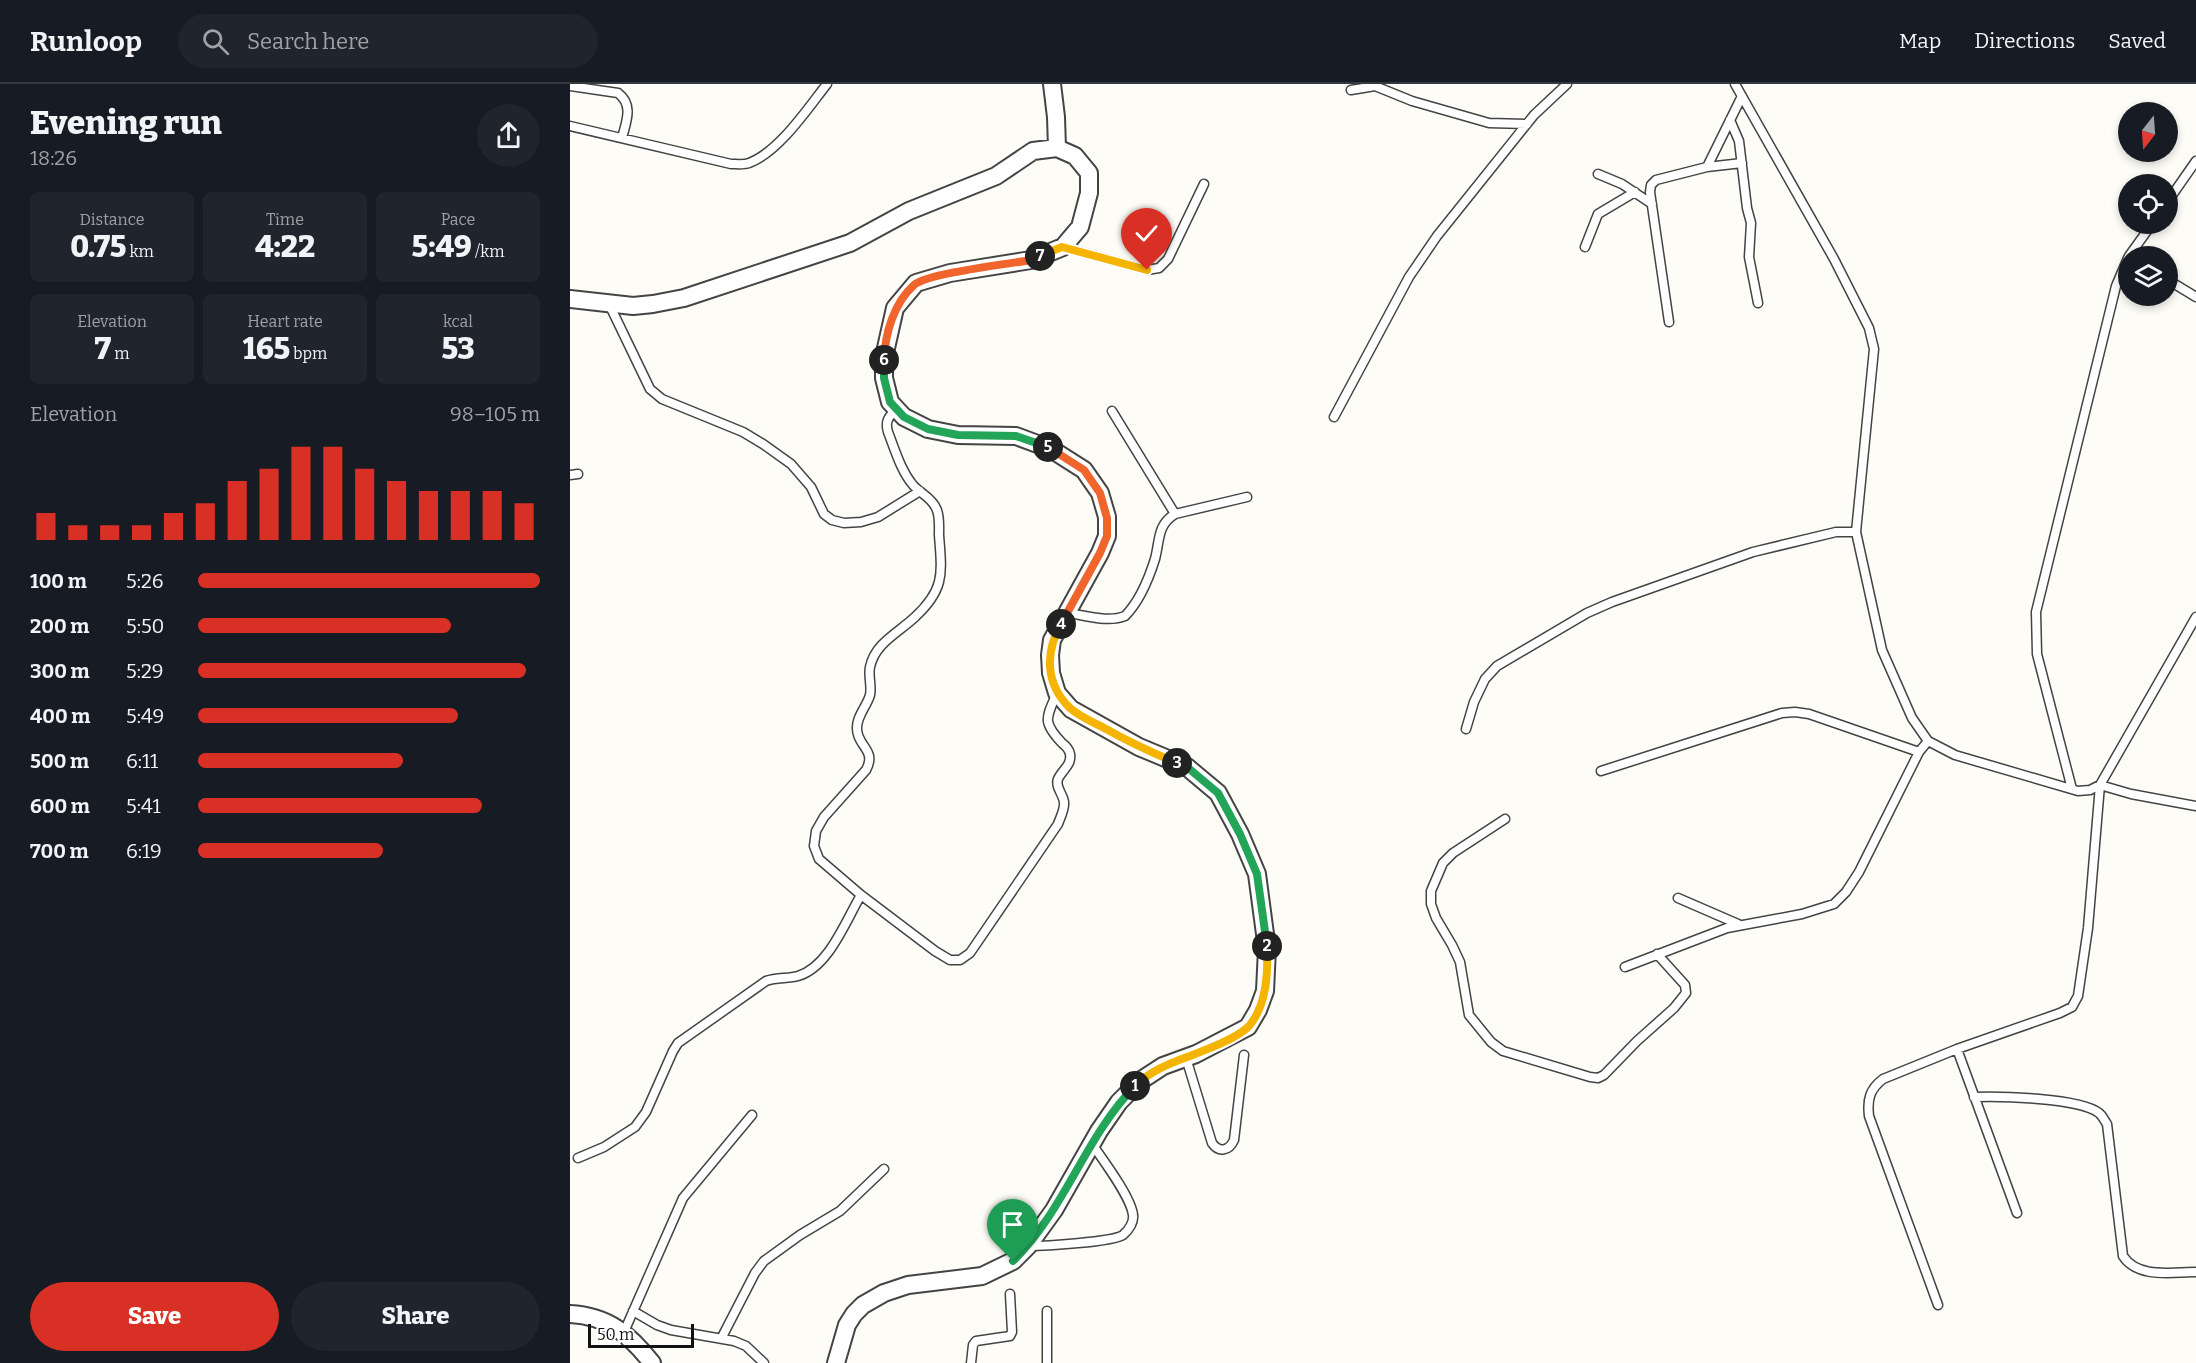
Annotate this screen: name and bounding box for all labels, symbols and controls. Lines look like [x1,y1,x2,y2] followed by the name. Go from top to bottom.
[178,14,598,68] search box
[30,25,142,58] text: Runloop
[199,25,232,58] icon: search
[247,28,369,55] text: Search here
[1899,28,1941,54] text: Map
[1974,28,2075,54] text: Directions
[2108,28,2166,54] text: Saved
[2118,102,2178,162] north arrow
[2118,102,2178,306] map controls
[30,103,222,143] text: Evening run
[477,104,540,167] button: share
[30,146,77,170] text: 18:26
[2118,174,2178,234] button: locate
[1121,208,1172,270] pin
[80,210,144,229] text: Distance
[266,210,304,229] text: Time
[441,210,475,229] text: Pace
[1130,217,1163,250] icon: check
[70,229,126,265] text: 0.75
[255,229,315,265] text: 4:22
[412,229,472,265] text: 5:49
[1025,241,1055,271] pin: 7
[126,242,154,261] text: km
[472,242,504,261] text: /km
[1036,246,1044,265] text: 7
[2118,246,2178,306] button: layers
[77,312,147,331] text: Elevation
[247,312,323,331] text: Heart rate
[443,312,473,331] text: kcal
[94,331,111,367] text: 7
[243,331,290,367] text: 165
[441,331,475,367] text: 53
[111,344,130,363] text: m
[290,344,327,363] text: bpm
[869,345,899,375] pin: 6
[879,350,889,369] text: 6
[30,402,117,426] text: Elevation
[450,402,540,426] text: 98–105 m
[1033,432,1063,462] pin: 5
[1044,437,1052,456] text: 5
[30,569,87,593] text: 100 m
[126,569,164,593] text: 5:26
[1046,609,1076,639] pin: 4
[30,614,89,638] text: 200 m
[126,614,164,638] text: 5:50
[1056,614,1066,633] text: 4
[30,659,90,683] text: 300 m
[126,659,164,683] text: 5:29
[30,704,90,728] text: 400 m
[126,704,164,728] text: 5:49
[1162,748,1192,778] pin: 3
[30,749,89,773] text: 500 m
[126,749,158,773] text: 6:11
[1172,753,1182,772] text: 3
[30,794,90,818] text: 600 m
[126,794,161,818] text: 5:41
[30,839,89,863] text: 700 m
[126,839,162,863] text: 6:19
[1252,931,1282,961] pin: 2
[1262,936,1272,955] text: 2
[1120,1071,1150,1101] pin: 1
[1132,1076,1138,1095] text: 1
[987,1199,1038,1261] pin
[996,1208,1029,1241] icon: arrive
[30,1282,279,1351] button: Save
[291,1282,540,1351] button: Share
[588,1321,694,1348] scale bar
[597,1325,634,1344] text: 50 m

